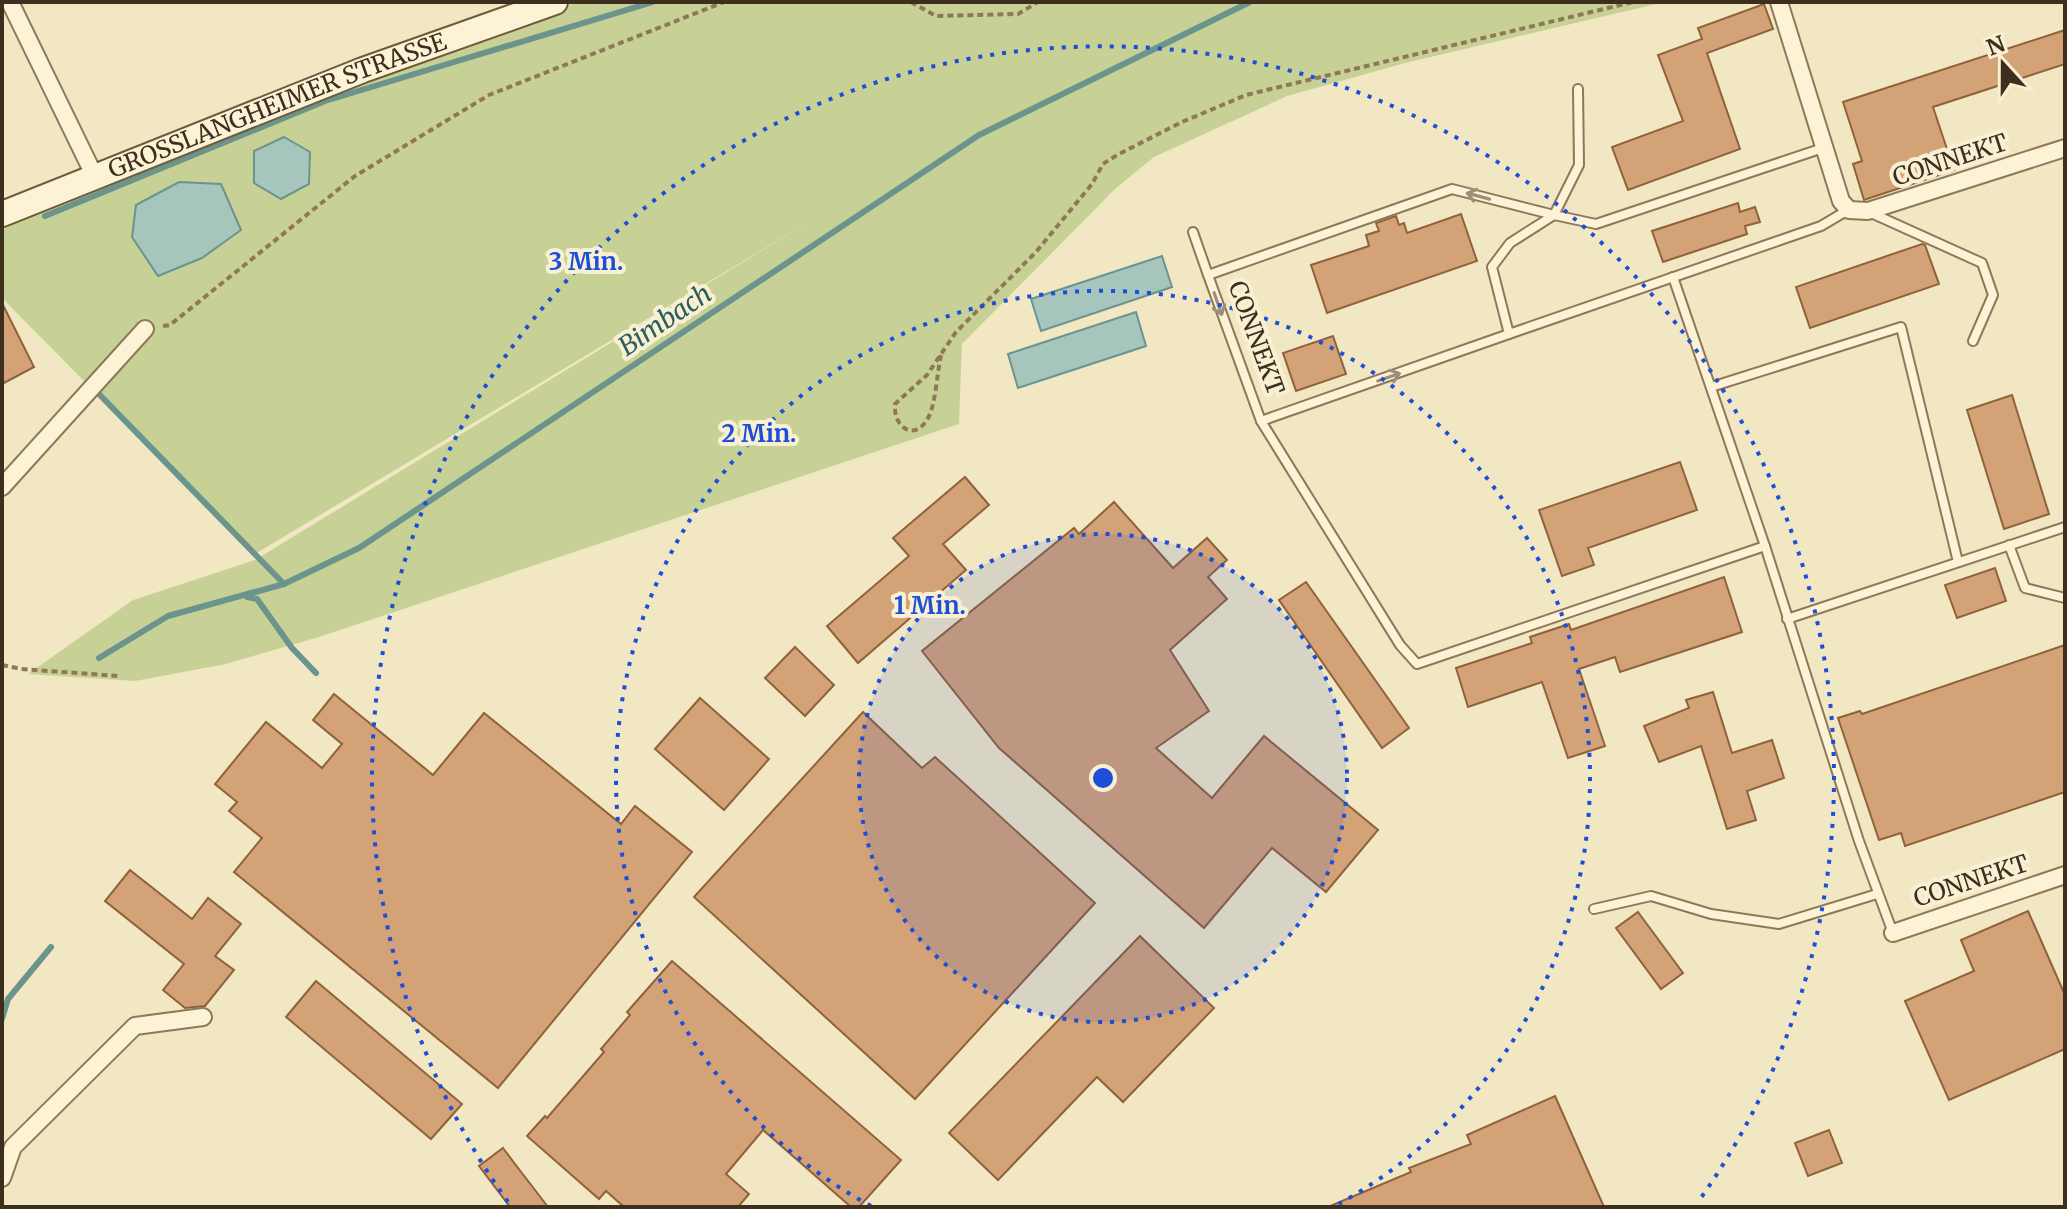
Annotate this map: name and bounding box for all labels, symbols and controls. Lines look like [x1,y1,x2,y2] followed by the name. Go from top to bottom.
[1963,24,2043,104] north arrow
[104,25,451,185] street label: GROSSLANGHEIMER STRASSE
[1983,29,2010,62] text: N
[1888,126,2012,193] street label: CONNEKT
[1466,187,1492,202] one-way arrow
[549,246,623,277] text: 3 Min.
[612,277,718,363] water label: Bimbach
[1222,277,1291,399] street label: CONNEKT
[1212,291,1227,316] one-way arrow
[1376,368,1401,383] one-way arrow
[722,418,796,449] text: 2 Min.
[894,590,966,621] text: 1 Min.
[1089,764,1117,792] centre of rings
[1909,847,2033,914] street label: CONNEKT

